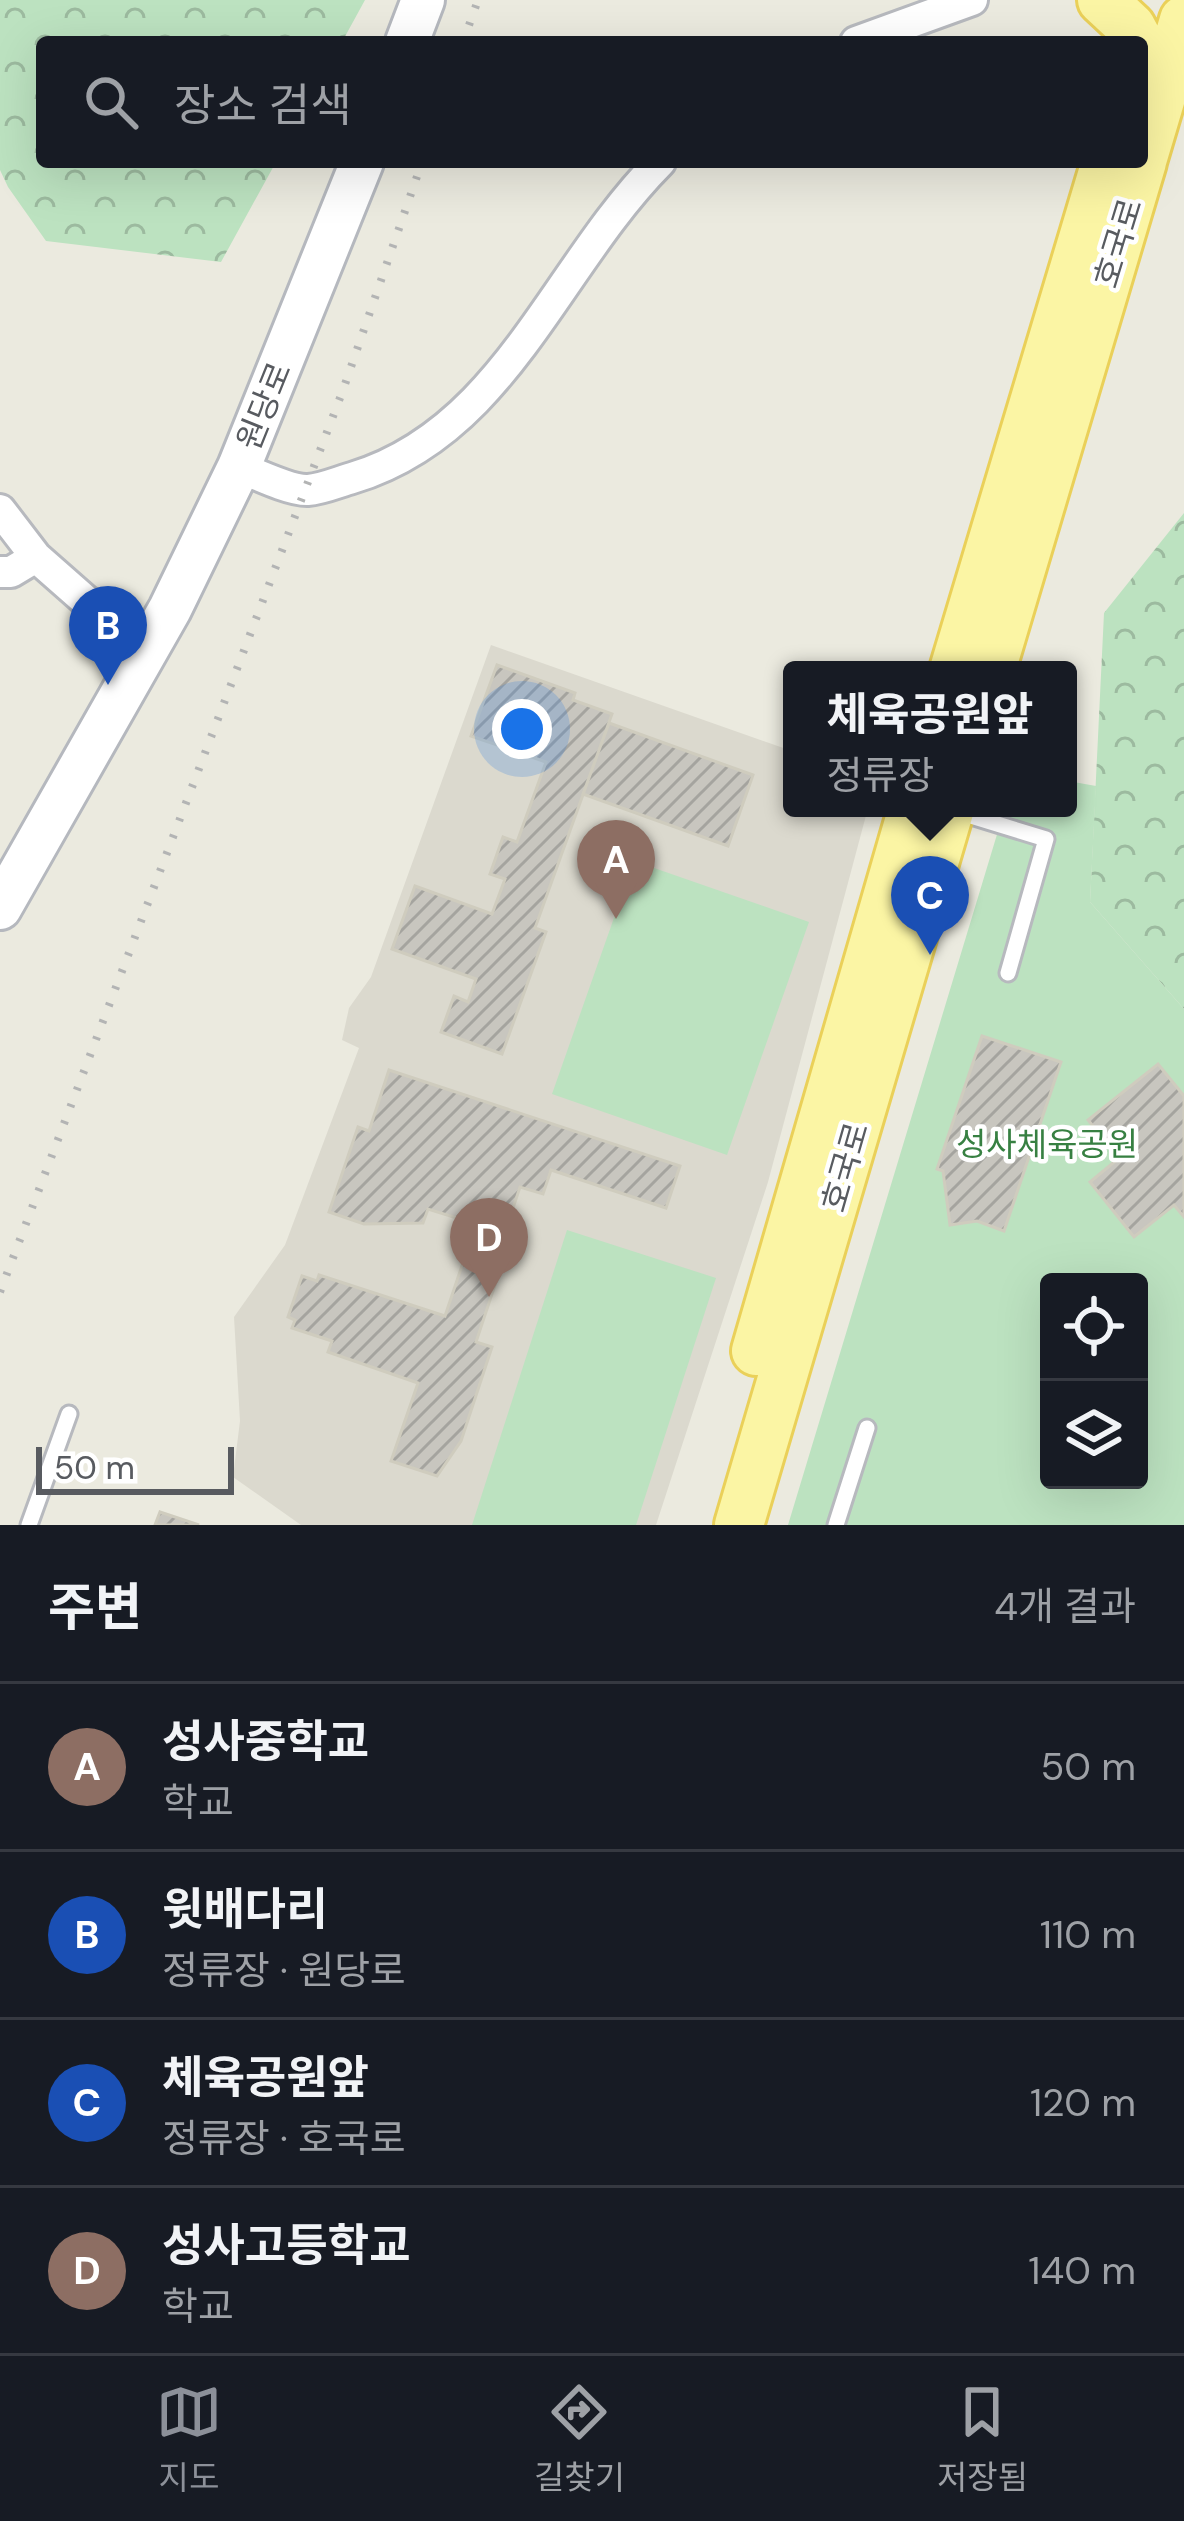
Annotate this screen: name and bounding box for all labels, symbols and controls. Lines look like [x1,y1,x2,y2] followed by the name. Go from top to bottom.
[36,36,1148,168] search box
[78,69,144,135] icon: search
[174,76,352,135] text: 장소 검색
[1084,193,1152,293] street label: 호국로
[227,356,301,456] street label: 원당로
[69,586,147,685] pin: B
[783,661,1077,817] popup
[826,685,1034,744] text: 체육공원앞
[492,699,552,759] your location
[826,750,934,801] text: 정류장
[577,820,655,919] pin: A
[891,856,969,955] pin: C
[812,1117,878,1217] street label: 호국로
[956,1123,1138,1166] park label: 성사체육공원
[450,1198,528,1297] pin: D
[1040,1273,1148,1489] map controls
[1040,1273,1148,1381] button: locate
[1040,1381,1148,1489] button: layers
[36,1441,234,1494] scale bar
[54,1446,135,1489] text: 50 m
[48,1574,142,1641] text: 주변
[994,1581,1136,1632] text: 4개 결과
[162,1712,369,1771] text: 성사중학교
[73,1741,101,1792] text: A
[1040,1741,1136,1792] text: 50 m
[162,1777,234,1828] text: 학교
[162,1880,328,1939] text: 윗배다리
[75,1909,99,1960] text: B
[1040,1909,1136,1960] text: 110 m
[162,1945,406,1996] text: 정류장 · 원당로
[162,2048,369,2107] text: 체육공원앞
[73,2077,101,2128] text: C
[1030,2077,1136,2128] text: 120 m
[162,2113,406,2164] text: 정류장 · 호국로
[162,2216,410,2275] text: 성사고등학교
[73,2245,101,2296] text: D
[1028,2245,1136,2296] text: 140 m
[162,2281,234,2332] text: 학교
[156,2379,222,2499] tab: 지도
[534,2379,625,2499] tab: 길찾기
[937,2379,1028,2499] tab: 저장됨

